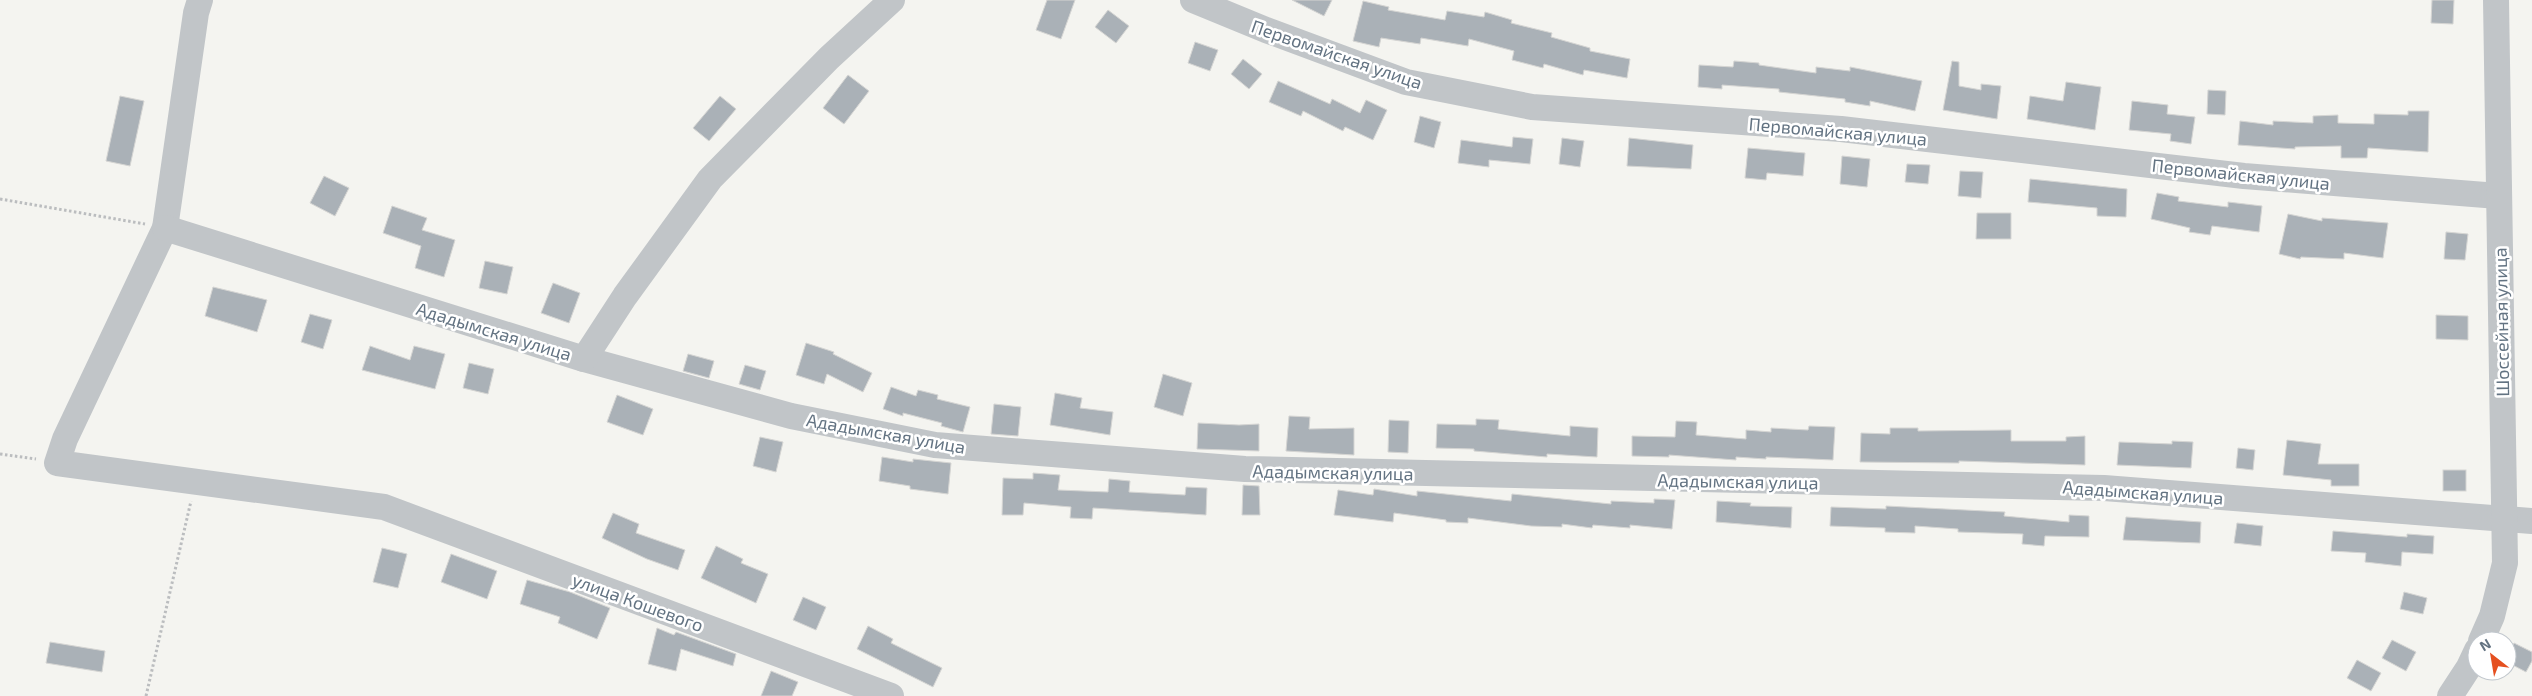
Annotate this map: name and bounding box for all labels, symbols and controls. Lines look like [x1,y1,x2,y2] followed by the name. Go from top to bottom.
[1249,14,1425,94] street label: Первомайская улица
[1748,112,1928,150] street label: Первомайская улица
[2151,154,2331,194] street label: Первомайская улица
[2489,247,2513,397] street label: Шоссейная улица
[414,297,574,365] street label: Ададымская улица
[805,408,967,458] street label: Ададымская улица
[1252,460,1414,484] street label: Ададымская улица
[1657,469,1819,493] street label: Ададымская улица
[2062,475,2224,509] street label: Ададымская улица
[569,568,707,636] street label: улица Кошевого
[2467,631,2517,681] north arrow
[2476,635,2494,654] text: N

